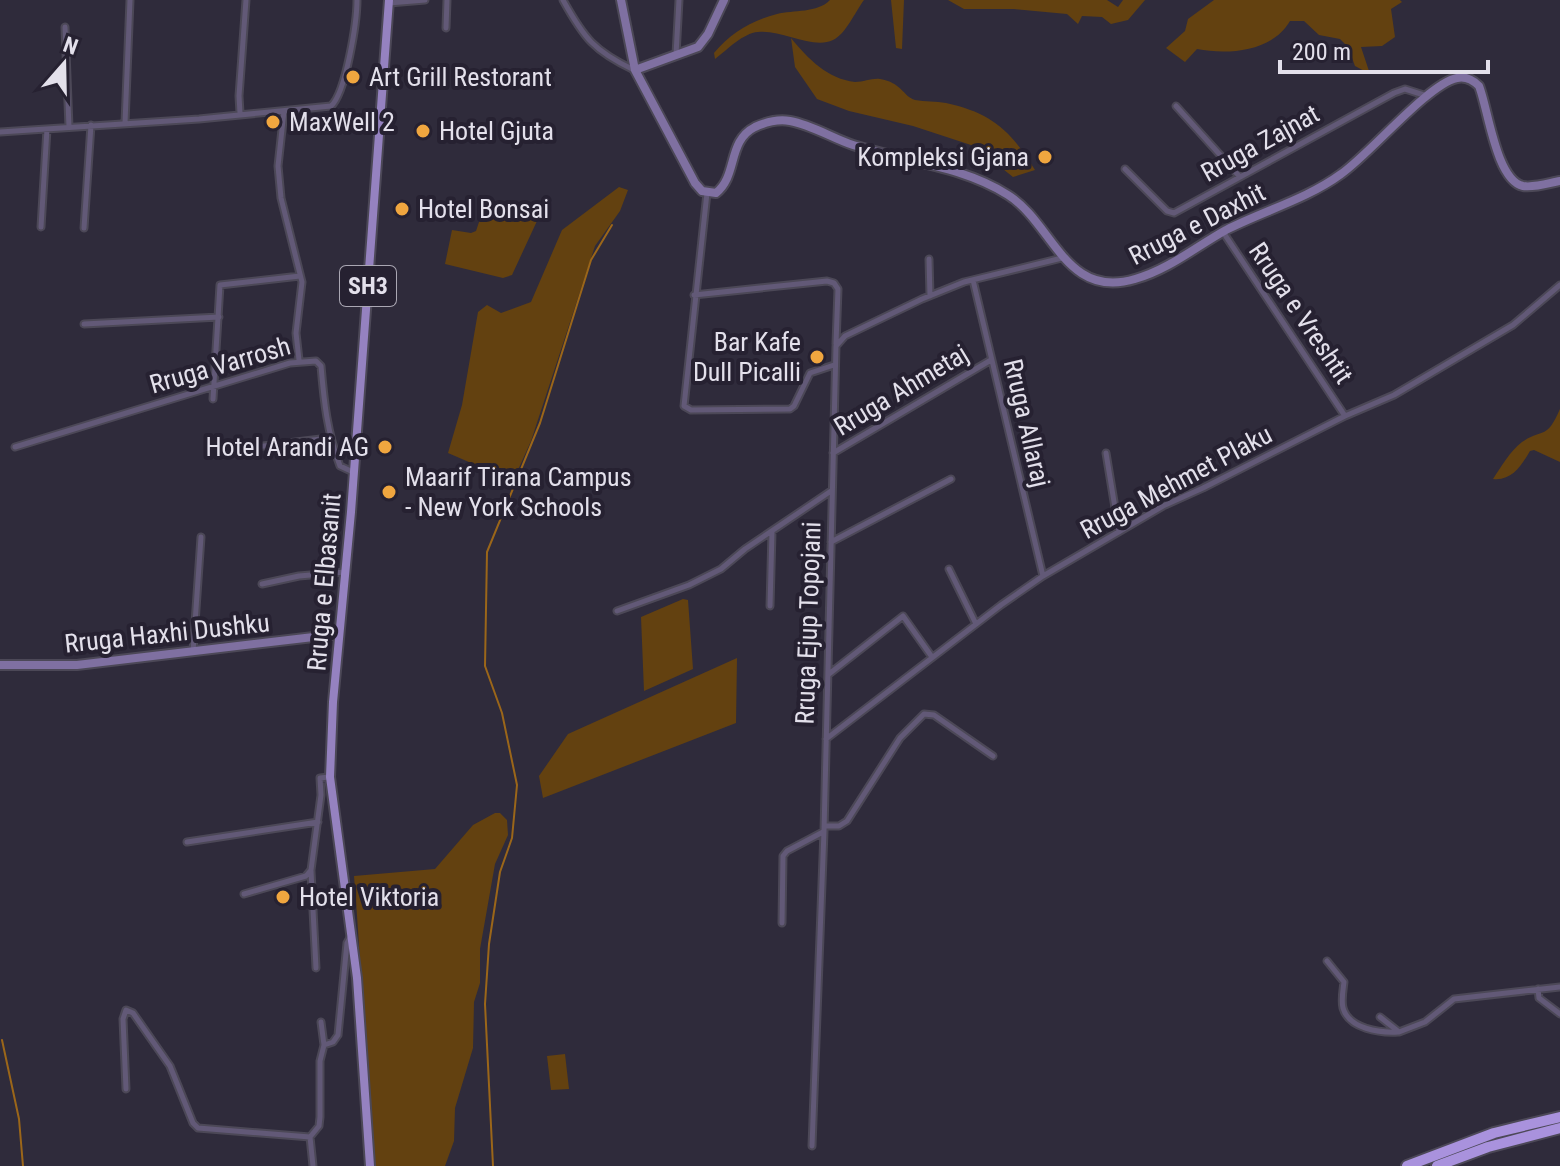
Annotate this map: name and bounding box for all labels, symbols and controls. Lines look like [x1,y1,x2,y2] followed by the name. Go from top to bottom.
[24,24,104,104] north arrow
[1280,24,1488,74] scale bar
[60,32,81,60] text: N
[1292,38,1351,66] text: 200 m
[369,62,552,92] place label: Art Grill Restorant
[344,68,362,86] marker: Art Grill Restorant
[1196,98,1324,188] street label: Rruga Zajnat
[289,107,395,137] place label: MaxWell 2
[264,113,282,131] marker: MaxWell 2
[439,116,554,146] place label: Hotel Gjuta
[414,122,432,140] marker: Hotel Gjuta
[857,142,1029,172] place label: Kompleksi Gjana
[1036,148,1054,166] marker: Kompleksi Gjana
[1124,177,1270,271] street label: Rruga e Daxhit
[418,194,549,224] place label: Hotel Bonsai
[393,200,411,218] marker: Hotel Bonsai
[1243,237,1359,389] street label: Rruga e Vreshtit
[340,266,396,306] road number: SH3
[693,327,801,387] place label: Bar Kafe Dull Picalli
[146,331,294,399] street label: Rruga Varrosh
[829,338,973,442] street label: Rruga Ahmetaj
[808,348,826,366] marker: Bar Kafe Dull Picalli
[998,356,1056,490] street label: Rruga Allaraj
[1075,419,1277,545] street label: Rruga Mehmet Plaku
[206,432,369,462] place label: Hotel Arandi AG
[376,438,394,456] marker: Hotel Arandi AG
[405,462,632,522] place label: Maarif Tirana Campus - New York Schools
[380,483,398,501] marker: Maarif Tirana Campus - New York Schools
[301,492,347,672] street label: Rruga e Elbasanit
[789,521,827,725] street label: Rruga Ejup Topojani
[63,607,271,659] street label: Rruga Haxhi Dushku
[299,882,439,912] place label: Hotel Viktoria
[274,888,292,906] marker: Hotel Viktoria

